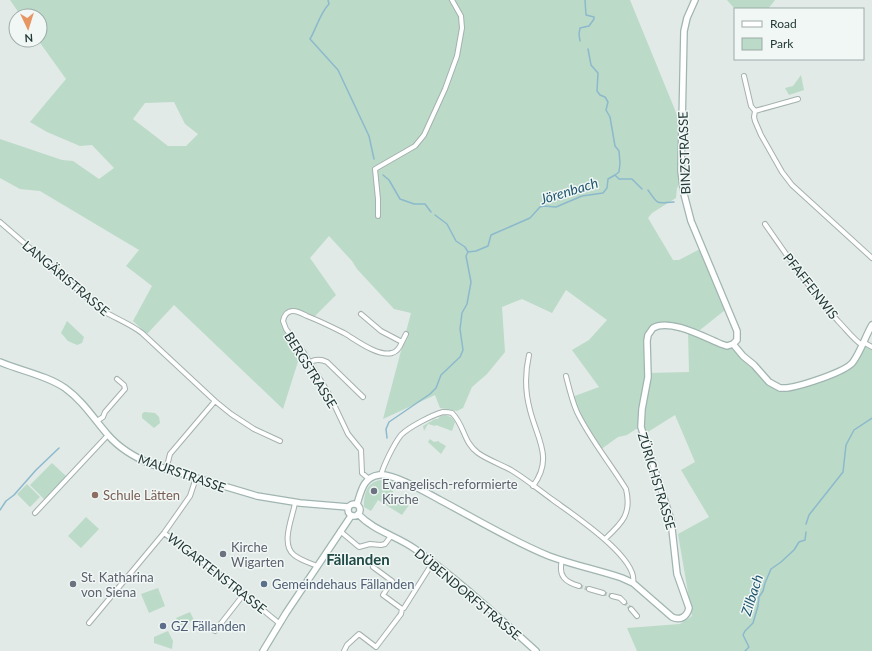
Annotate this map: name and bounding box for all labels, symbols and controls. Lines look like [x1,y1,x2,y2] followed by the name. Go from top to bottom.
[8,8,48,48] north arrow
[734,8,864,60] legend
[770,16,797,31] text: Road
[24,32,33,45] text: N
[770,36,794,51] text: Park
[675,111,693,195] street label: BINZSTRASSE
[537,174,600,208] water label: Jörenbach
[19,237,113,319] street label: LANGÄRISTRASSE
[780,250,842,322] street label: PFAFFENWIS
[281,329,341,411] street label: BERGSTRASSE
[635,430,679,532] street label: ZÜRICHSTRASSE
[136,451,228,495] street label: MAURSTRASSE
[382,476,518,507] place label: Evangelisch-reformierte Kirche
[369,486,379,496] marker: Evangelisch-reformierte Kirche
[103,487,180,503] place label: Schule Lätten
[90,490,100,500] marker: Schule Lätten
[164,529,270,617] street label: WIGARTENSTRASSE
[231,539,284,570] place label: Kirche Wigarten
[411,545,525,643] street label: DÜBENDORFSTRASSE
[218,549,228,559] marker: Kirche Wigarten
[326,550,390,568] district label: Fällanden
[81,569,154,600] place label: St. Katharina von Siena
[737,572,766,619] water label: Zilbach
[272,576,414,592] place label: Gemeindehaus Fällanden
[68,579,78,589] marker: St. Katharina von Siena
[259,579,269,589] marker: Gemeindehaus Fällanden
[171,618,246,634] place label: GZ Fällanden
[158,621,168,631] marker: GZ Fällanden

